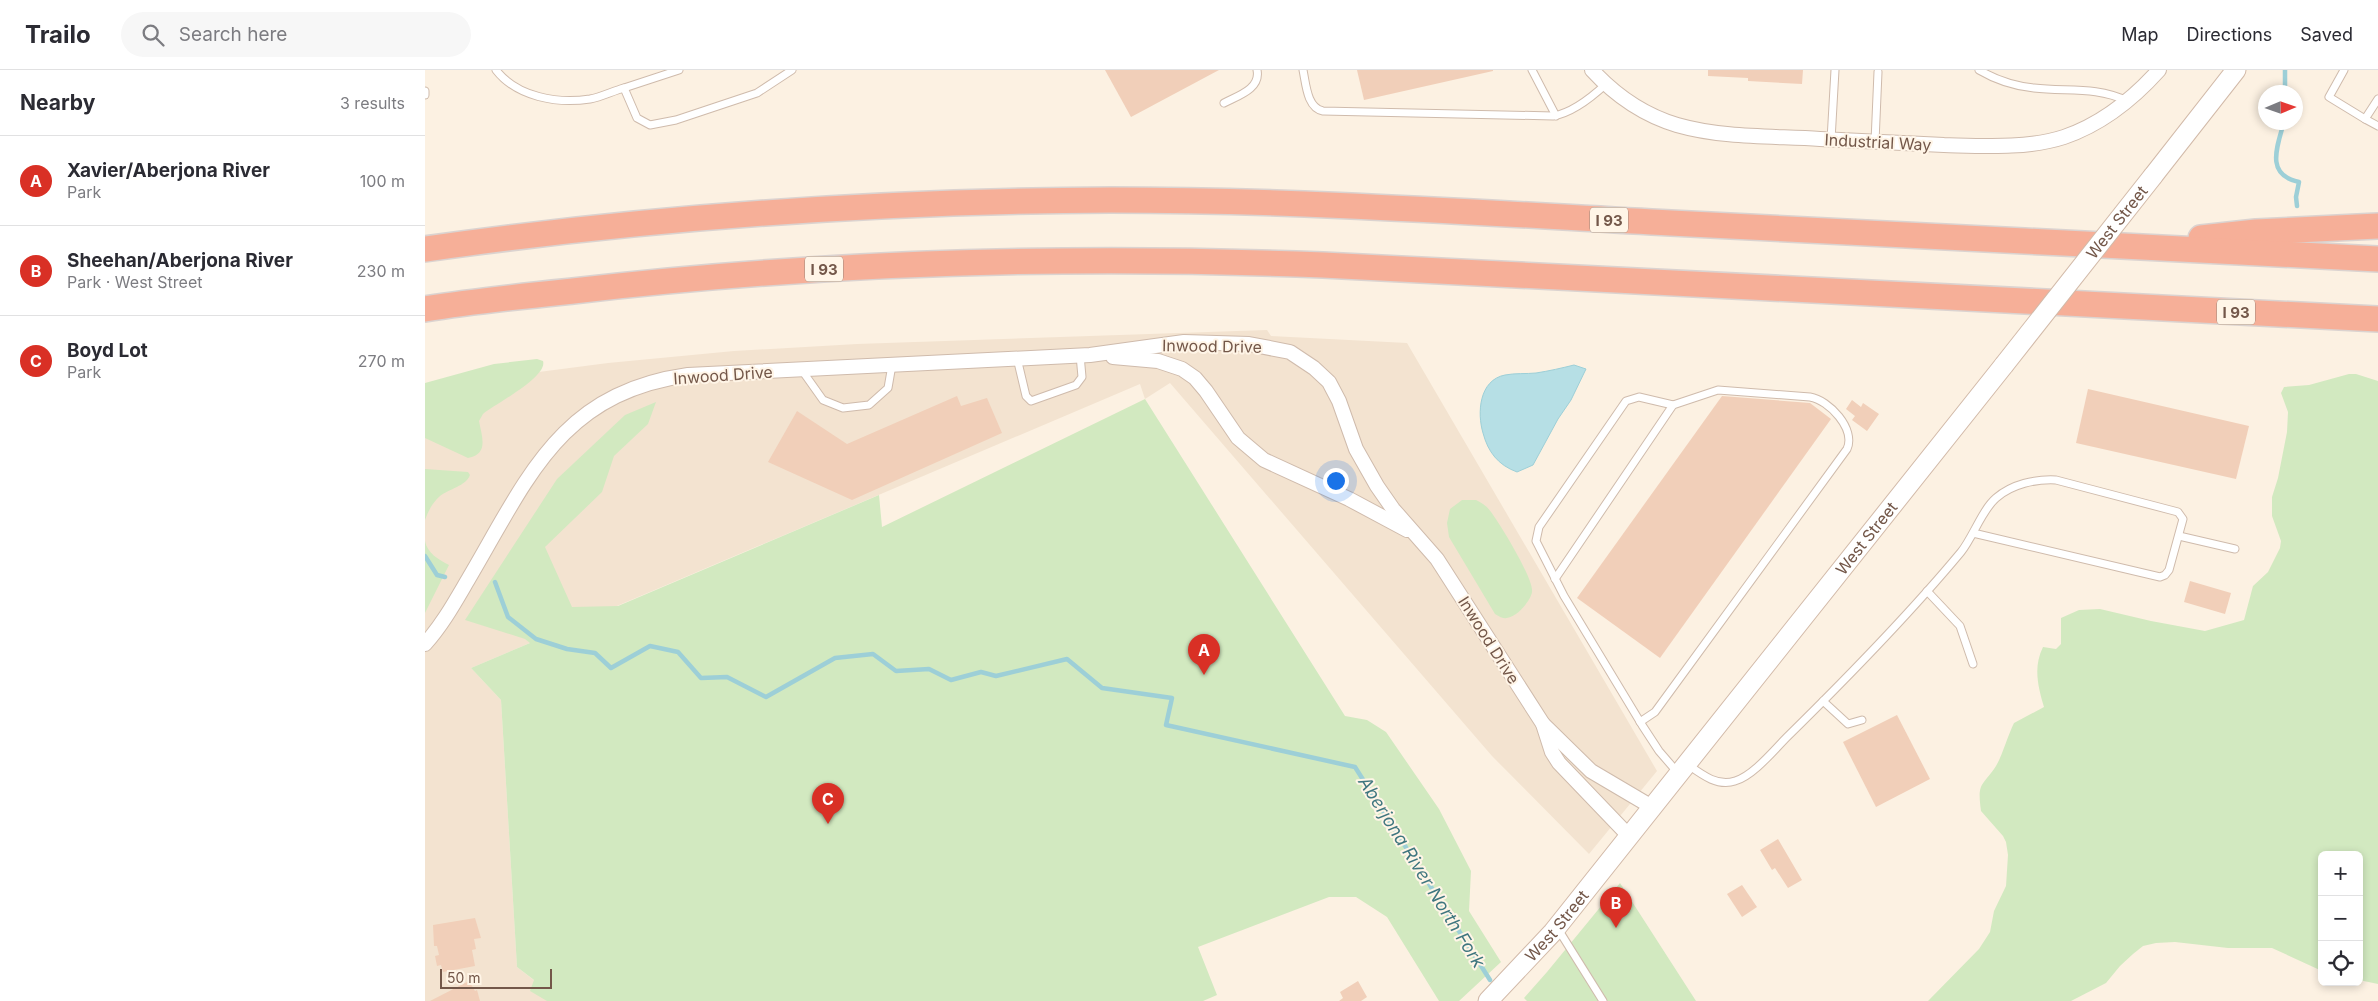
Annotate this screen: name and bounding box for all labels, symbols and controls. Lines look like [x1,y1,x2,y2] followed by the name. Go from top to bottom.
[121,12,471,57] search box
[25,20,91,49] text: Trailo
[139,21,167,49] icon: search
[179,23,287,46] text: Search here
[2121,24,2159,45] text: Map
[2187,24,2272,45] text: Directions
[2300,24,2353,45] text: Saved
[2258,85,2303,130] north arrow
[20,90,95,115] text: Nearby
[340,93,405,113] text: 3 results
[1824,129,1932,155] street label: Industrial Way
[67,159,270,182] text: Xavier/Aberjona River
[30,171,42,191] text: A
[360,171,405,191] text: 100 m
[2082,181,2152,263] street label: West Street
[67,182,101,202] text: Park
[1590,208,1628,232] road number: I 93
[67,249,293,272] text: Sheehan/Aberjona River
[805,256,843,282] road number: I 93
[31,261,41,281] text: B
[357,261,405,281] text: 230 m
[67,272,202,292] text: Park · West Street
[2217,300,2255,324] road number: I 93
[1162,335,1262,357] street label: Inwood Drive
[67,339,148,362] text: Boyd Lot
[30,351,42,371] text: C
[358,351,405,371] text: 270 m
[67,362,101,382] text: Park
[673,362,773,388] street label: Inwood Drive
[1323,468,1349,494] your location
[1831,498,1901,579] street label: West Street
[1454,592,1524,688] street label: Inwood Drive
[1188,634,1220,675] pin: A
[1354,772,1490,972] water label: Aberjona River North Fork
[812,783,844,824] pin: C
[2318,851,2363,986] map controls
[2318,851,2363,896] button: +
[1521,886,1593,966] street label: West Street
[1600,887,1632,928] pin: B
[2318,896,2363,941] button: −
[2318,941,2363,986] button: locate
[440,966,553,989] scale bar
[447,969,481,986] text: 50 m

